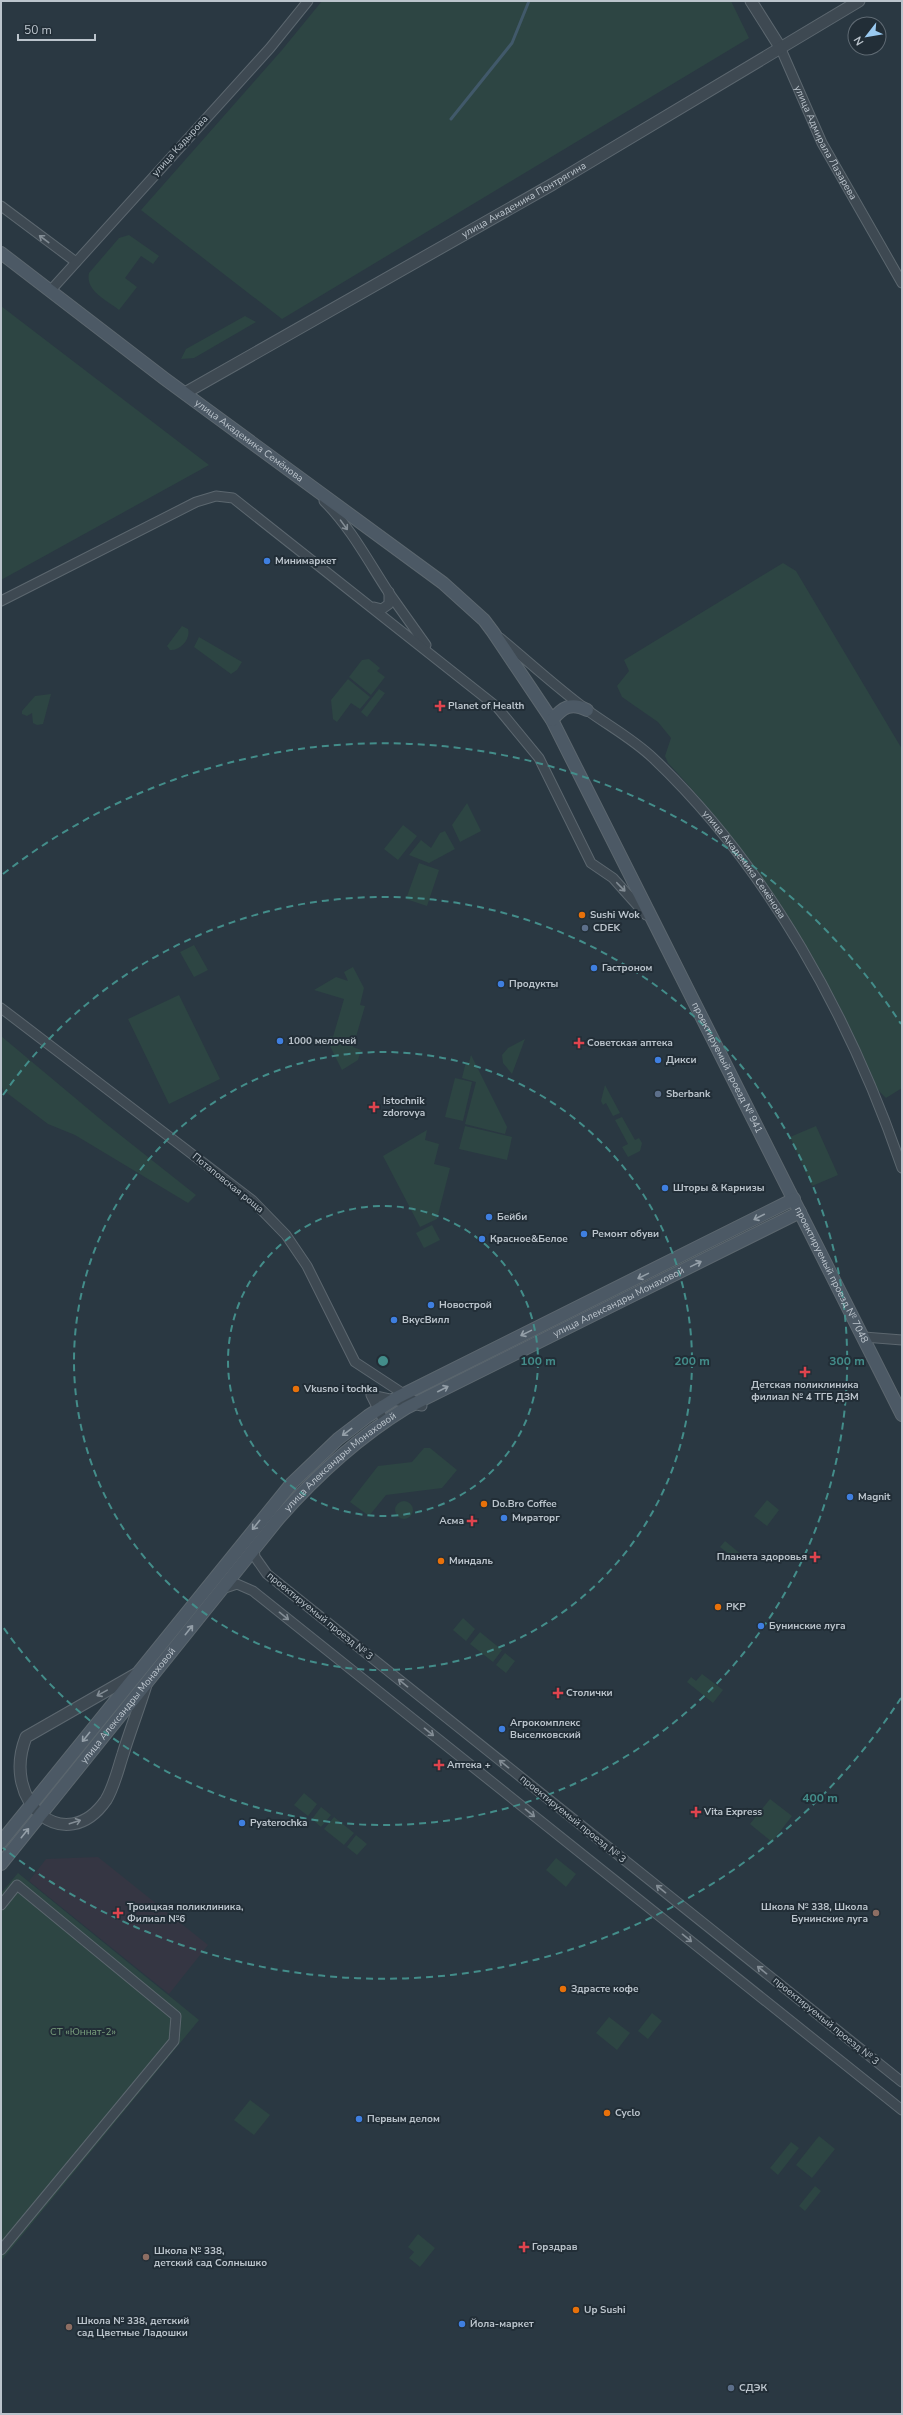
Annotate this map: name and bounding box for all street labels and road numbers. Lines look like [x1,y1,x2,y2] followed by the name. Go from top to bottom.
[791,83,860,202] street label: улица Адмирала Лазарева
[149,112,211,180] street label: улица Кадырова
[459,159,589,242] street label: улица Академика Понтрягина
[192,396,306,485] street label: улица Академика Семёнова
[699,807,789,921] street label: улица Академика Семёнова
[688,1000,766,1136] street label: проектируемый проезд № 941
[189,1150,267,1216] street label: Потаповская роща
[791,1204,872,1345] street label: проектируемый проезд № 7048
[550,1263,687,1341] street label: улица Александры Монаховой
[281,1409,399,1515] street label: улица Александры Монаховой
[264,1569,376,1663] street label: проектируемый проезд № 3
[77,1645,179,1767] street label: улица Александры Монаховой
[517,1772,629,1866] street label: проектируемый проезд № 3
[770,1974,882,2068] street label: проектируемый проезд № 3

